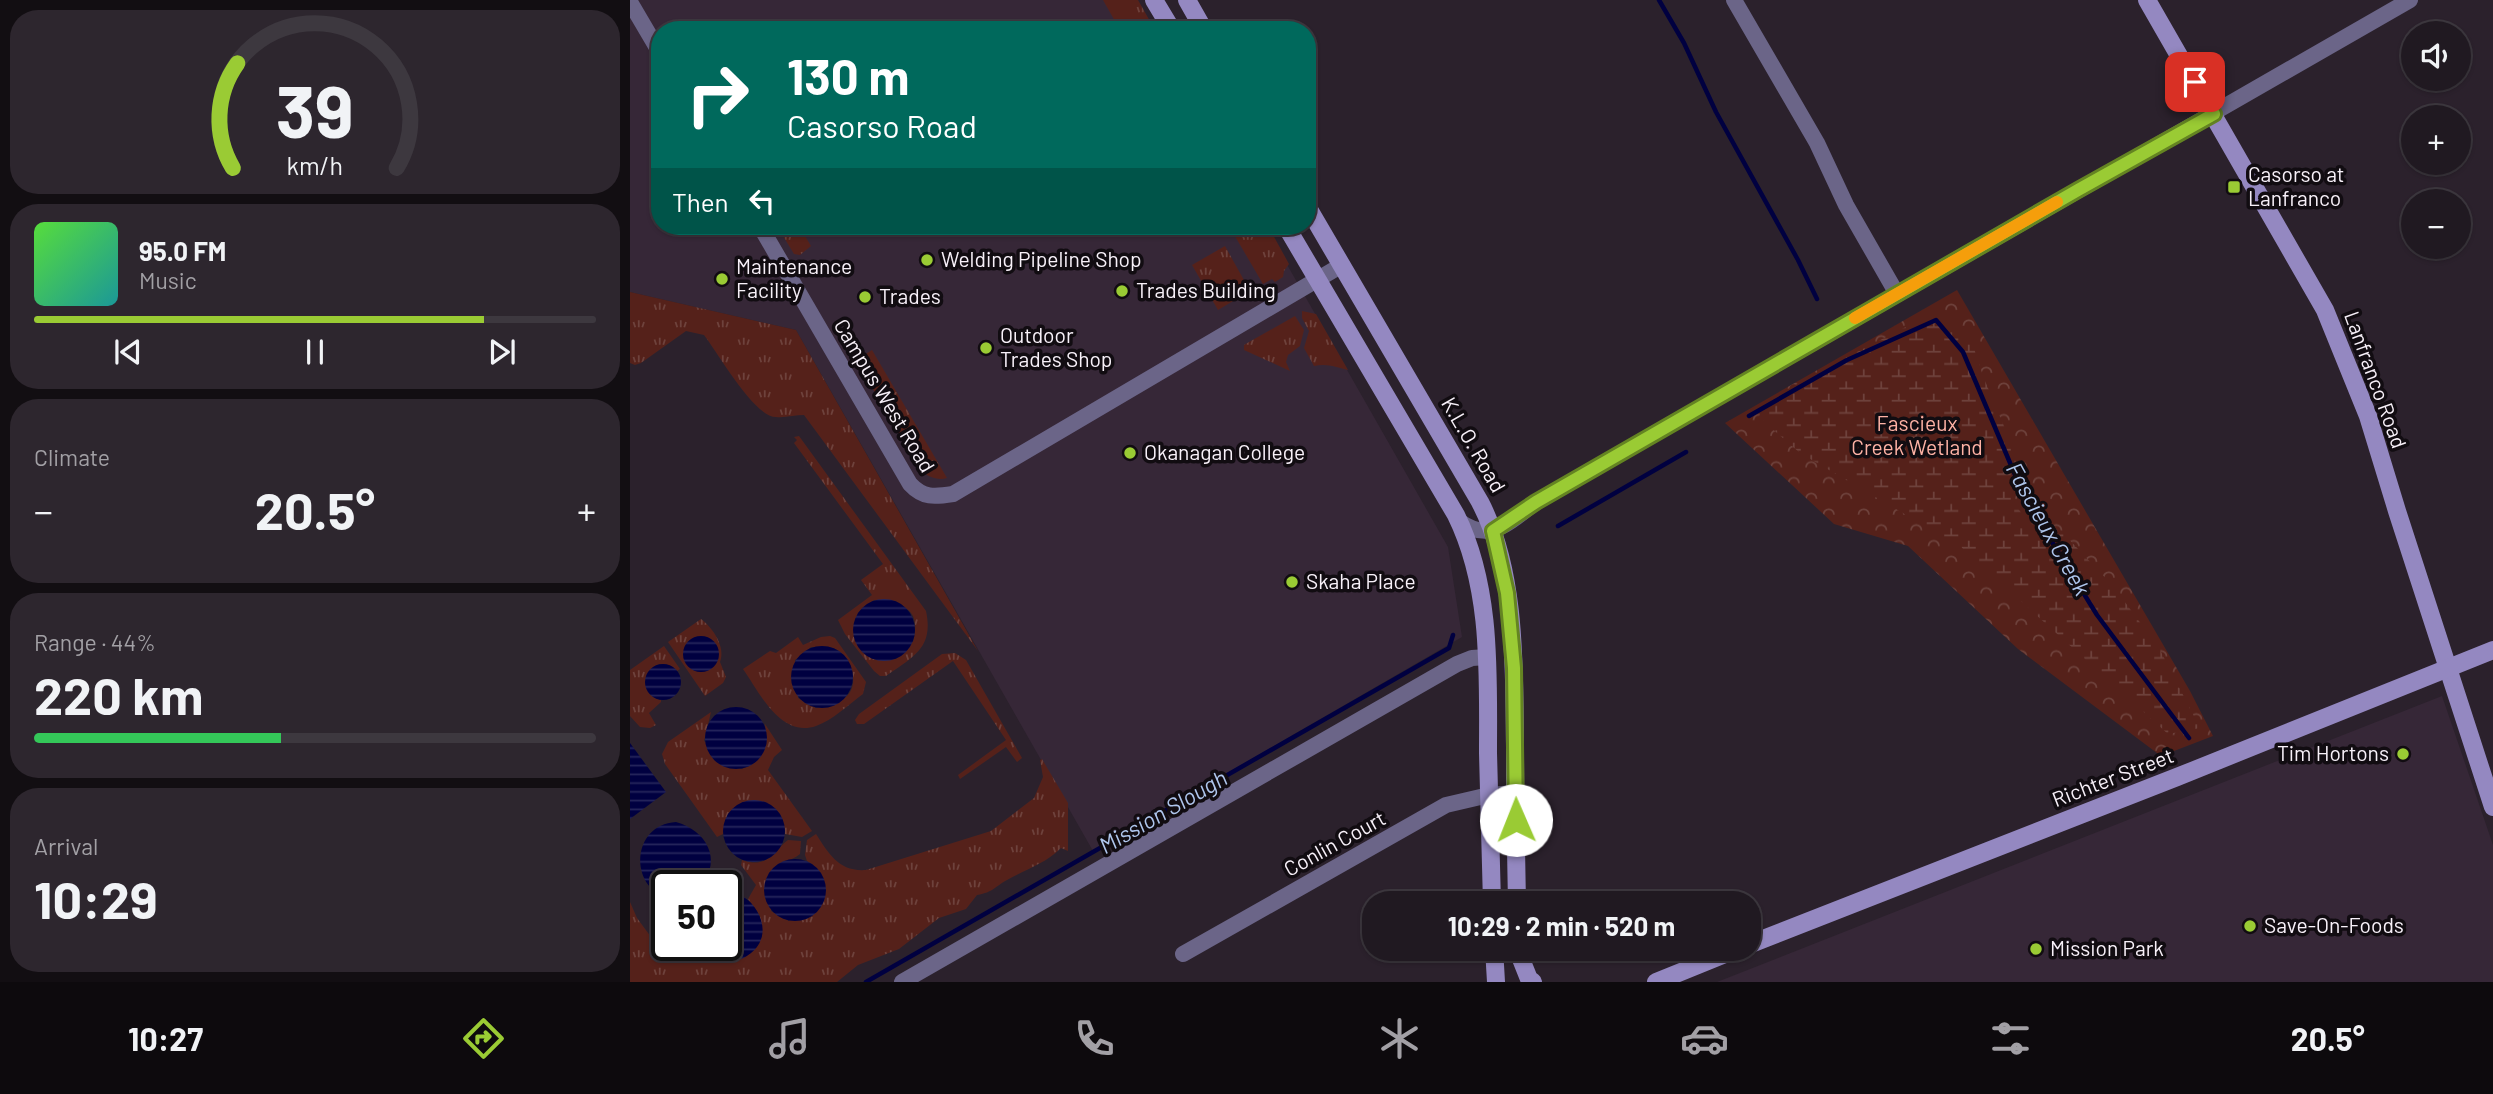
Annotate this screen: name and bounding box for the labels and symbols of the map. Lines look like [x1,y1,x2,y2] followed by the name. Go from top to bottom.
[2165,52,2225,112] pin
[2248,161,2345,210] place label: Casorso at Lanfranco
[2226,179,2242,195] marker: Casorso at Lanfranco
[941,246,1142,271] place label: Welding Pipeline Shop
[919,252,935,268] marker: Welding Pipeline Shop
[736,253,852,302] place label: Maintenance Facility
[714,271,730,287] marker: Maintenance Facility
[1136,277,1276,302] place label: Trades Building
[879,283,941,308] place label: Trades
[1114,283,1130,299] marker: Trades Building
[857,289,873,305] marker: Trades
[2340,308,2413,451] street label: Lanfranco Road
[830,314,941,477] street label: Campus West Road
[1000,322,1112,371] place label: Outdoor Trades Shop
[978,340,994,356] marker: Outdoor Trades Shop
[1437,392,1512,496] street label: K.L.O. Road
[1851,410,1983,459] park label: Fascieux Creek Wetland
[1144,439,1305,464] place label: Okanagan College
[1122,445,1138,461] marker: Okanagan College
[2001,457,2097,600] water label: Fascieux Creek
[1306,568,1416,593] place label: Skaha Place
[1284,574,1300,590] marker: Skaha Place
[2277,740,2389,765] place label: Tim Hortons
[2048,742,2177,811] street label: Richter Street
[2395,746,2411,762] marker: Tim Hortons
[1093,763,1232,859] water label: Mission Slough
[1479,783,1553,857] position arrow
[1279,805,1389,881] street label: Conlin Court
[651,870,742,961] speed limit sign: 50
[2264,912,2404,937] place label: Save-On-Foods
[2242,918,2258,934] marker: Save-On-Foods
[2050,935,2164,960] place label: Mission Park
[2028,941,2044,957] marker: Mission Park

